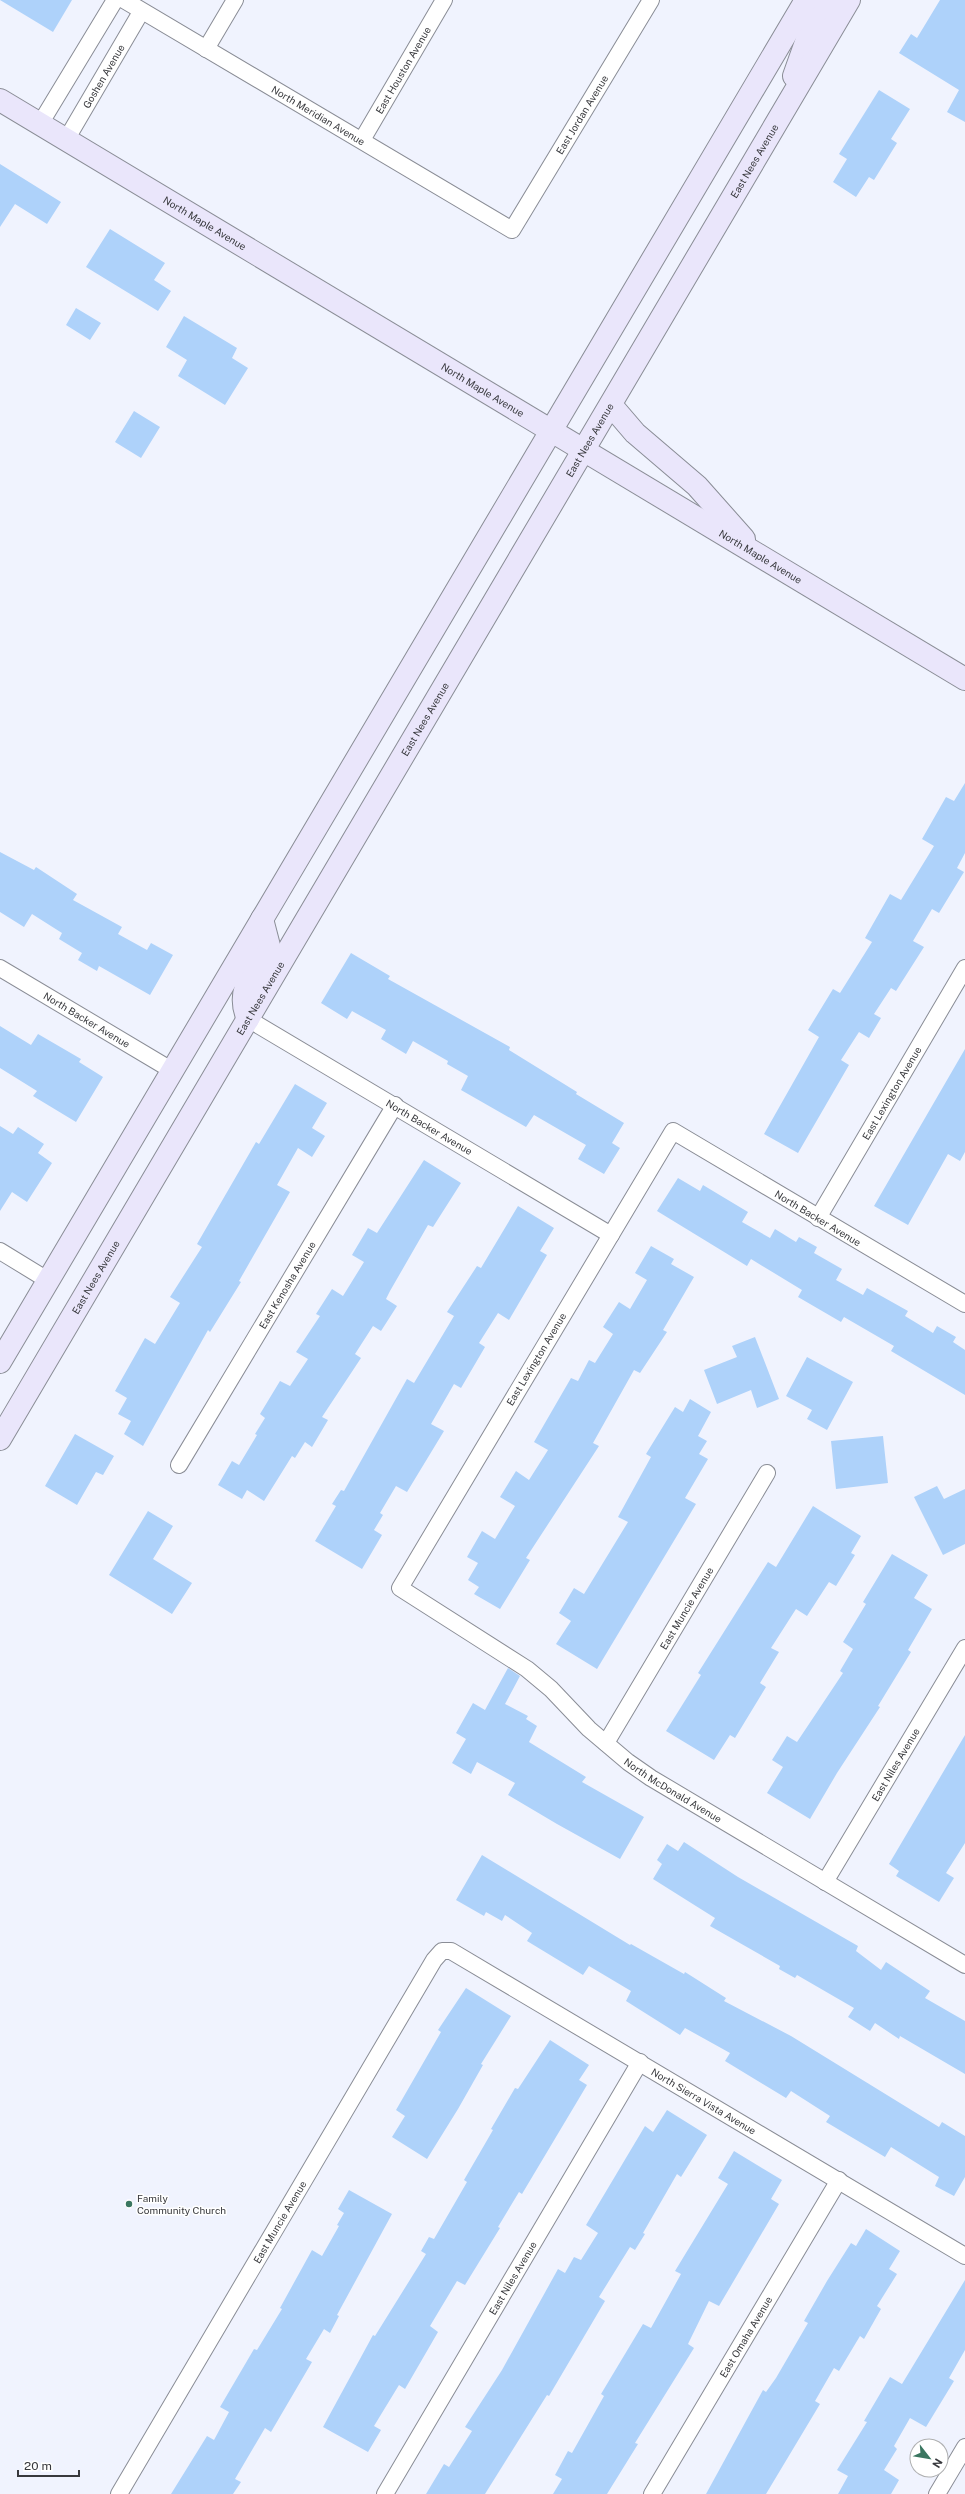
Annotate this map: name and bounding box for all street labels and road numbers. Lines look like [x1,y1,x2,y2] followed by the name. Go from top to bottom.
[373,24,433,116] street label: East Houston Avenue
[80,42,127,110] street label: Goshen Avenue
[553,72,610,156] street label: East Jordan Avenue
[270,83,368,148] street label: North Meridian Avenue
[728,122,781,200] street label: East Nees Avenue
[161,193,249,253] street label: North Maple Avenue
[439,360,527,419] street label: North Maple Avenue
[563,401,616,479] street label: East Nees Avenue
[717,527,805,586] street label: North Maple Avenue
[398,680,451,758] street label: East Nees Avenue
[234,959,287,1037] street label: East Nees Avenue
[41,989,132,1050] street label: North Backer Avenue
[859,1044,924,1142] street label: East Lexington Avenue
[384,1097,475,1157] street label: North Backer Avenue
[773,1188,864,1249] street label: North Backer Avenue
[69,1238,122,1316] street label: East Nees Avenue
[256,1239,318,1331] street label: East Kenosha Avenue
[504,1310,569,1408] street label: East Lexington Avenue
[657,1565,716,1651] street label: East Muncie Avenue
[869,1725,922,1803] street label: East Niles Avenue
[622,1755,724,1825] street label: North McDonald Avenue
[649,2065,759,2137] street label: North Sierra Vista Avenue
[251,2178,309,2265] street label: East Muncie Avenue
[486,2239,539,2317] street label: East Niles Avenue
[717,2294,775,2380] street label: East Omaha Avenue

